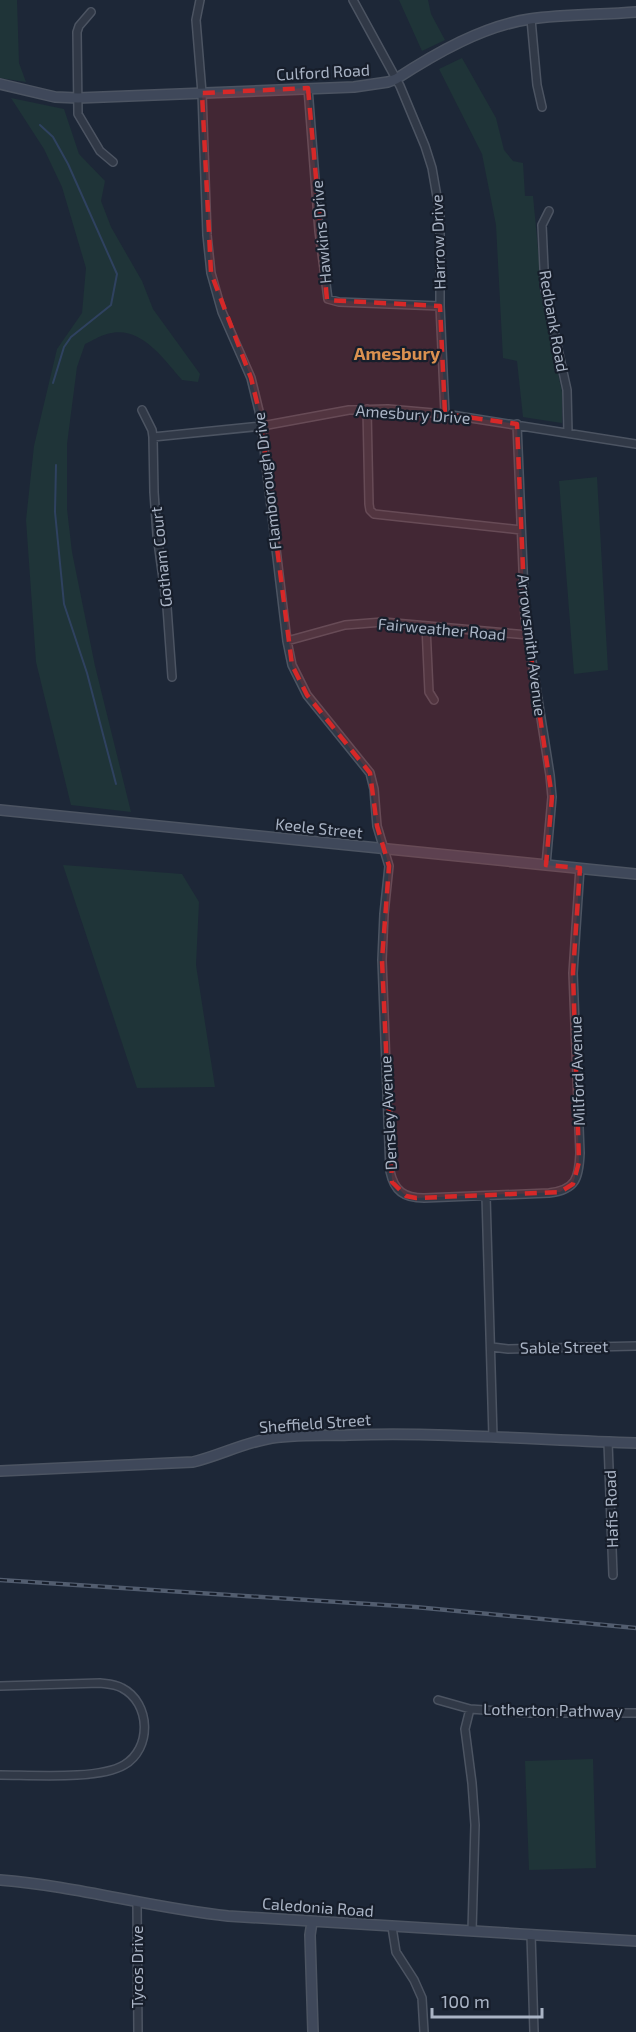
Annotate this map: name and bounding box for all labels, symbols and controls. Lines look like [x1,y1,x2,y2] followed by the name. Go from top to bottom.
[276,60,370,83] street label: Culford Road
[307,180,334,285] street label: Hawkins Drive
[426,194,449,290] street label: Harrow Drive
[536,268,573,373] street label: Redbank Road
[354,342,441,364] district label: Amesbury
[355,400,471,427] street label: Amesbury Drive
[249,411,284,551] street label: Flamborough Drive
[146,506,175,608] street label: Gotham Court
[514,573,551,717] street label: Arrowsmith Avenue
[377,613,507,644] street label: Fairweather Road
[274,813,364,842] street label: Keele Street
[565,1016,588,1126] street label: Milford Avenue
[375,1055,400,1171] street label: Densley Avenue
[520,1336,608,1357] street label: Sable Street
[258,1409,372,1436] street label: Sheffield Street
[600,1470,621,1548] street label: Hafis Road
[483,1699,624,1720] street label: Lotherton Pathway
[262,1893,375,1920] street label: Caledonia Road
[127,1926,146,2008] street label: Tycos Drive
[432,1981,542,2019] scale bar
[441,1990,490,2012] text: 100 m

